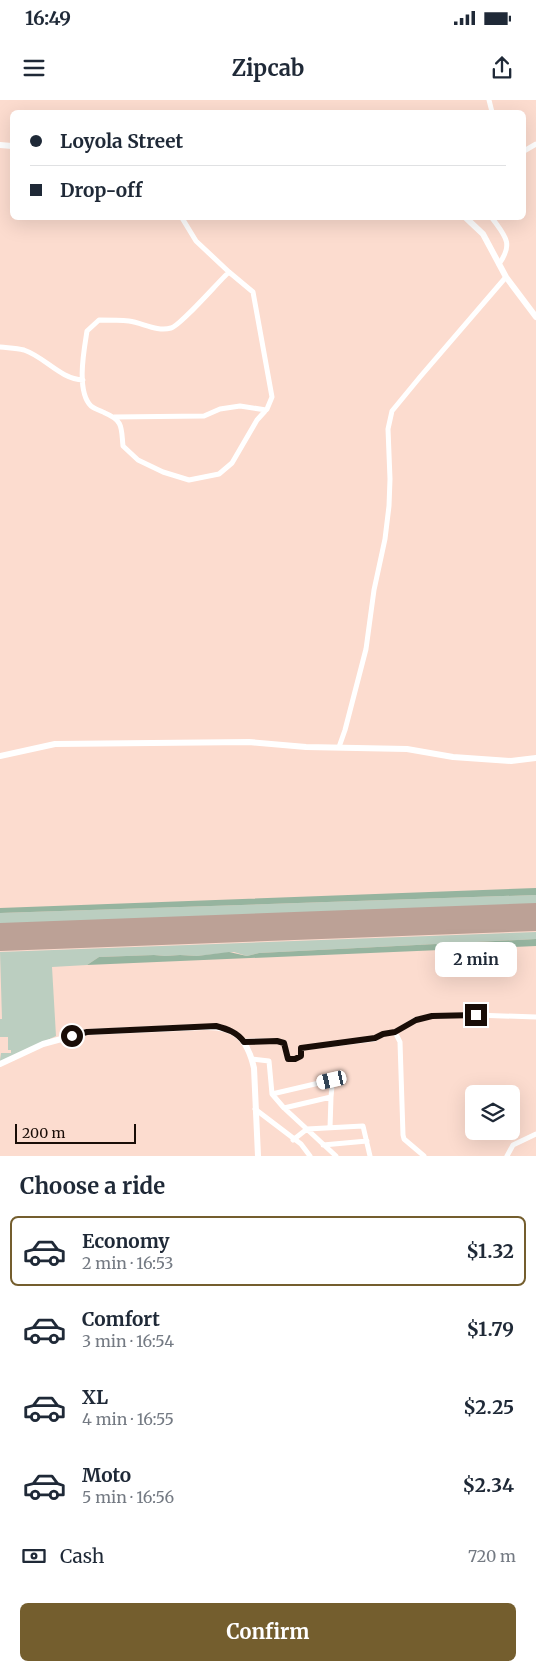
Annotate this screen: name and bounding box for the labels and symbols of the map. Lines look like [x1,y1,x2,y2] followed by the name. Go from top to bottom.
[435,942,517,978] callout: 2 min
[465,1004,487,1026] route end
[61,1025,83,1047] route start
[315,1069,348,1091] car
[15,1121,136,1144] scale bar

